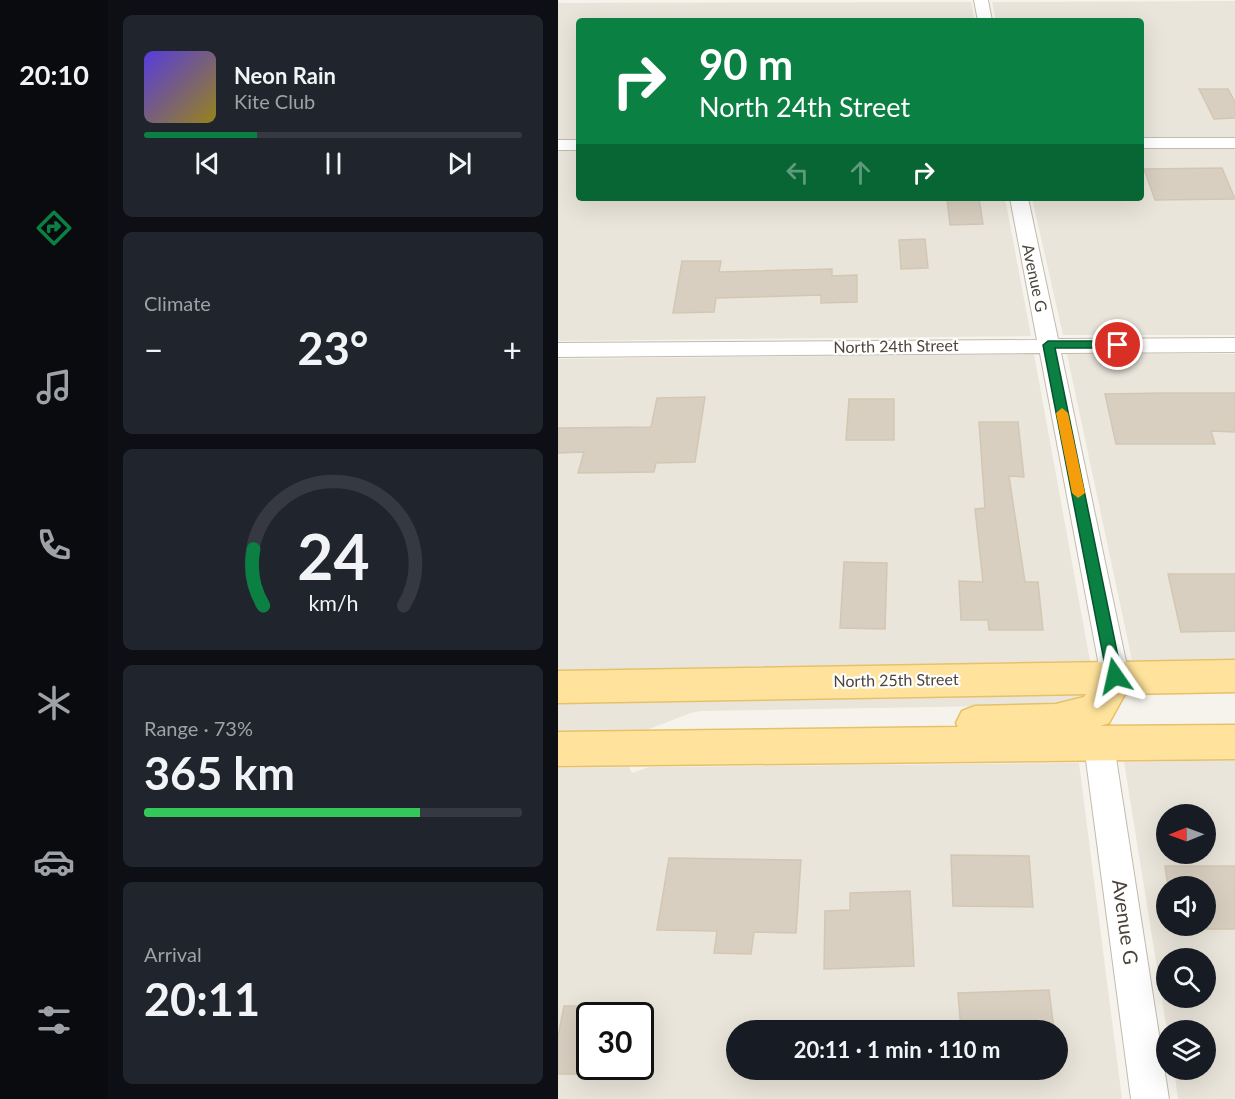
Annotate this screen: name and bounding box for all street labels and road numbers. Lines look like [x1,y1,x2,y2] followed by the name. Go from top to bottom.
[1019,242,1052,314] street label: Avenue G
[833,335,959,356] street label: North 24th Street
[833,669,959,690] street label: North 25th Street
[1108,878,1144,966] street label: Avenue G

